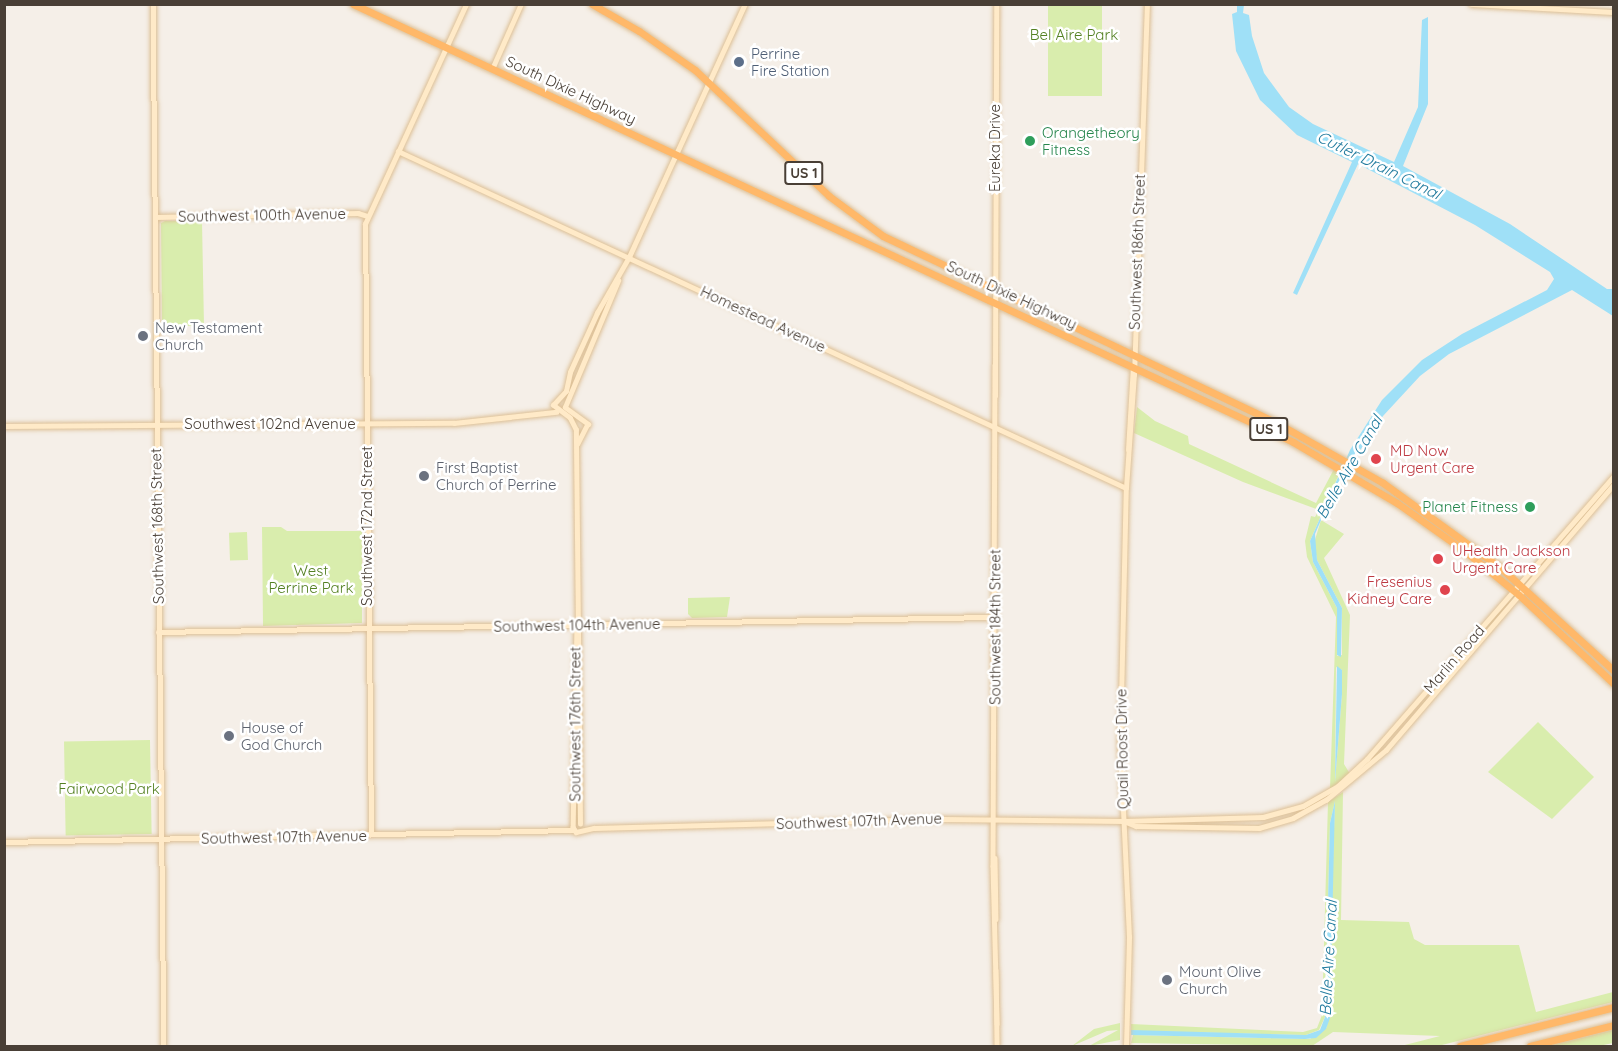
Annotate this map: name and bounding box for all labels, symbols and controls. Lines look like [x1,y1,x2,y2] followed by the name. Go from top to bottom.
[1030,26,1118,44] park label: Bel Aire Park
[751,44,829,79] place label: Perrine Fire Station
[503,52,639,128] street label: South Dixie Highway
[732,55,746,69] marker: Perrine Fire Station
[986,104,1004,192] street label: Eureka Drive
[1042,123,1140,158] place label: Orangetheory Fitness
[1314,127,1444,203] water label: Cutler Drain Canal
[1023,134,1037,148] marker: Orangetheory Fitness
[783,162,825,184] road number: US 1
[1125,174,1149,330] street label: Southwest 186th Street
[178,205,346,225] street label: Southwest 100th Avenue
[944,257,1080,333] street label: South Dixie Highway
[697,282,829,356] street label: Homestead Avenue
[155,318,263,353] place label: New Testament Church
[136,329,150,343] marker: New Testament Church
[1312,412,1386,522] water label: Belle Aire Canal
[184,415,356,433] street label: Southwest 102nd Avenue
[1248,418,1290,440] road number: US 1
[1390,441,1474,476] place label: MD Now Urgent Care
[358,446,376,606] street label: Southwest 172nd Street
[147,448,167,604] street label: Southwest 168th Street
[1367,450,1385,468] marker: MD Now Urgent Care
[436,458,556,493] place label: First Baptist Church of Perrine
[417,469,431,483] marker: First Baptist Church of Perrine
[1422,498,1518,516] place label: Planet Fitness
[1523,500,1537,514] marker: Planet Fitness
[1452,541,1570,576] place label: UHealth Jackson Urgent Care
[986,549,1004,705] street label: Southwest 184th Street
[1429,550,1447,568] marker: UHealth Jackson Urgent Care
[268,561,354,596] park label: West Perrine Park
[1347,572,1432,607] place label: Fresenius Kidney Care
[1436,581,1454,599] marker: Fresenius Kidney Care
[493,615,661,635] street label: Southwest 104th Avenue
[1420,621,1488,697] street label: Marlin Road
[566,646,584,802] street label: Southwest 176th Street
[1112,689,1132,809] street label: Quail Roost Drive
[241,718,322,753] place label: House of God Church
[222,729,236,743] marker: House of God Church
[58,780,160,798] park label: Fairwood Park
[776,809,942,833] street label: Southwest 107th Avenue
[201,827,367,847] street label: Southwest 107th Avenue
[1315,900,1341,1016] water label: Belle Aire Canal
[1179,962,1261,997] place label: Mount Olive Church
[1160,973,1174,987] marker: Mount Olive Church

